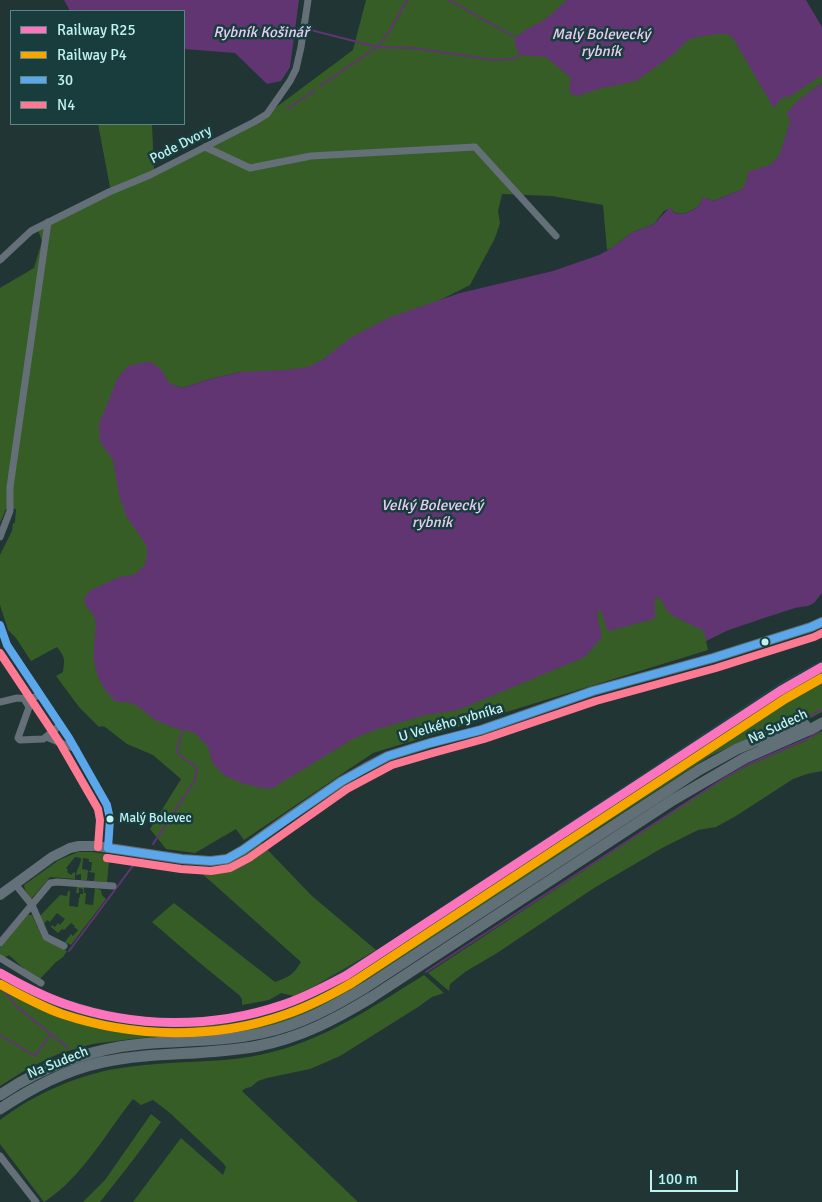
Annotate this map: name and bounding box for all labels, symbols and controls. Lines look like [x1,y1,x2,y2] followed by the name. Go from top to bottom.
[10,10,185,125] legend
[57,21,136,39] text: Railway R25
[213,24,309,42] water label: Rybník Košinář
[552,26,650,61] water label: Malý Bolevecký rybník
[57,46,127,64] text: Railway P4
[57,71,73,89] text: 30
[57,96,75,114] text: N4
[147,122,215,168] street label: Pode Dvory
[381,497,483,532] water label: Velký Bolevecký rybník
[760,637,770,647] unlabelled marker
[397,700,505,746] street label: U Velkého rybníka
[746,706,810,748] street label: Na Sudech
[119,811,192,827] place label: Malý Bolevec
[105,814,115,824] marker: Malý Bolevec
[25,1043,91,1083] street label: Na Sudech
[652,1160,740,1192] scale bar
[658,1170,698,1188] text: 100 m

